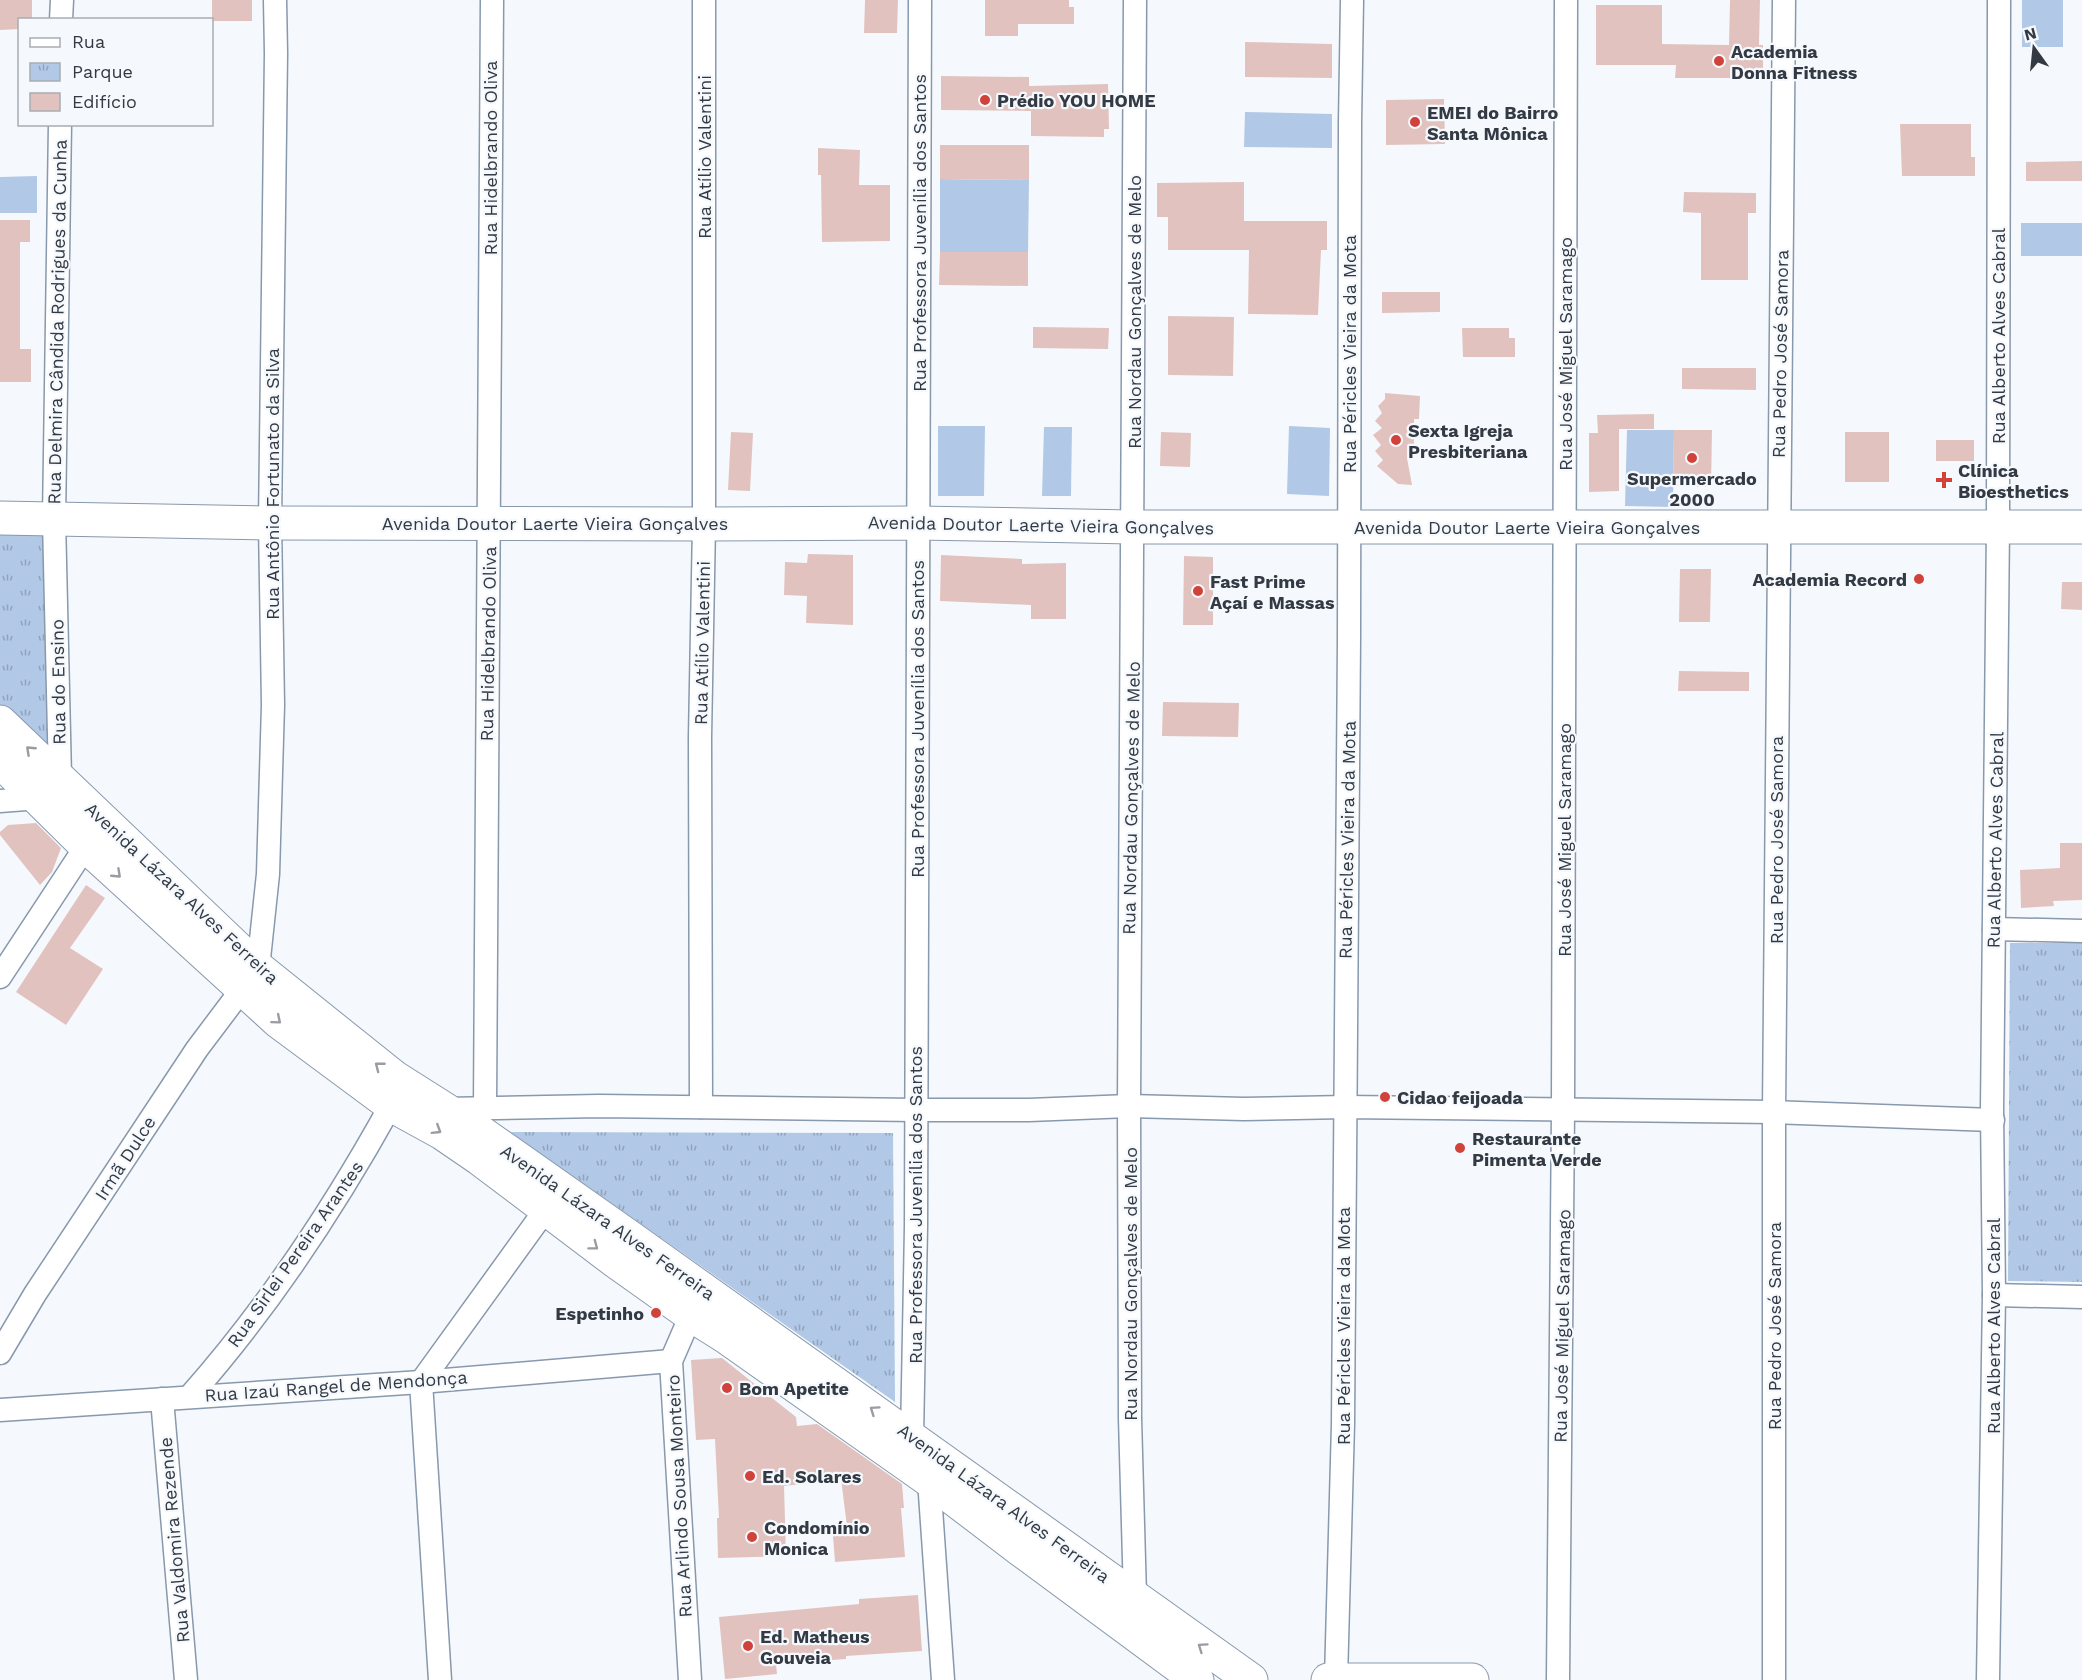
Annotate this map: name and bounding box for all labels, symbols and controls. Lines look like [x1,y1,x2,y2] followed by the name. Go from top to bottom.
[18,18,213,126] legend
[2004,18,2064,78] north arrow
[2022,23,2038,45] text: N
[72,31,105,52] text: Rua
[1731,41,1858,83] place label: Academia Donna Fitness
[1712,54,1726,68] marker: Academia Donna Fitness
[72,61,133,82] text: Parque
[480,61,501,255] street label: Rua Hidelbrando Oliva
[909,74,930,392] street label: Rua Professora Juvenília dos Santos
[694,75,715,239] street label: Rua Atílio Valentini
[997,90,1156,111] place label: Prédio YOU HOME
[72,91,137,112] text: Edifício
[978,93,992,107] marker: Prédio YOU HOME
[1427,102,1559,144] place label: EMEI do Bairro Santa Mônica
[1408,115,1422,129] marker: EMEI do Bairro Santa Mônica
[43,139,71,505] street label: Rua Delmira Cândida Rodrigues da Cunha
[1124,175,1145,449] street label: Rua Nordau Gonçalves de Melo
[1988,227,2009,444] street label: Rua Alberto Alves Cabral
[1339,235,1360,473] street label: Rua Péricles Vieira da Mota
[1555,237,1576,471] street label: Rua José Miguel Saramago
[1768,250,1792,458] street label: Rua Pedro José Samora
[262,348,283,620] street label: Rua Antônio Fortunato da Silva
[1408,420,1528,462] place label: Sexta Igreja Presbiteriana
[1389,433,1403,447] marker: Sexta Igreja Presbiteriana
[1685,451,1699,465] marker: Supermercado 2000
[1958,460,2069,502] place label: Clínica Bioesthetics
[1627,468,1757,510] place label: Supermercado 2000
[1935,471,1953,489] marker: Clínica Bioesthetics
[868,511,1214,539] street label: Avenida Doutor Laerte Vieira Gonçalves
[382,513,728,534] street label: Avenida Doutor Laerte Vieira Gonçalves
[1354,517,1700,538] street label: Avenida Doutor Laerte Vieira Gonçalves
[476,546,500,742] street label: Rua Hidelbrando Oliva
[907,560,928,878] street label: Rua Professora Juvenília dos Santos
[690,561,714,725] street label: Rua Atílio Valentini
[1753,569,1907,590] place label: Academia Record
[1210,571,1335,613] place label: Fast Prime Açaí e Massas
[1912,572,1926,586] marker: Academia Record
[1191,584,1205,598] marker: Fast Prime Açaí e Massas
[46,619,70,745] street label: Rua do Ensino
[1118,661,1144,935] street label: Rua Nordau Gonçalves de Melo
[1334,721,1360,959] street label: Rua Péricles Vieira da Mota
[1554,723,1575,957] street label: Rua José Miguel Saramago
[1983,731,2007,949] street label: Rua Alberto Alves Cabral
[1766,736,1787,944] street label: Rua Pedro José Samora
[26,746,37,757] one-way arrow
[81,798,283,988] street label: Avenida Lázara Alves Ferreira
[110,867,121,878] one-way arrow
[270,1013,281,1024] one-way arrow
[905,1046,926,1364] street label: Rua Professora Juvenília dos Santos
[375,1062,386,1073] one-way arrow
[1397,1087,1524,1108] place label: Cidao feijoada
[1378,1090,1392,1104] marker: Cidao feijoada
[90,1112,160,1204] street label: Irmã Dulce
[431,1123,441,1135] one-way arrow
[1472,1128,1602,1170] place label: Restaurante Pimenta Verde
[497,1140,719,1304] street label: Avenida Lázara Alves Ferreira
[1453,1141,1467,1155] marker: Restaurante Pimenta Verde
[1120,1147,1141,1421] street label: Rua Nordau Gonçalves de Melo
[223,1157,367,1351] street label: Rua Sirlei Pereira Arantes
[1333,1207,1354,1445] street label: Rua Péricles Vieira da Mota
[1549,1209,1575,1443] street label: Rua José Miguel Saramago
[1983,1217,2004,1434] street label: Rua Alberto Alves Cabral
[1764,1222,1785,1430] street label: Rua Pedro José Samora
[588,1238,599,1249] one-way arrow
[555,1303,644,1324] place label: Espetinho
[649,1306,663,1320] marker: Espetinho
[204,1366,468,1406] street label: Rua Izaú Rangel de Mendonça
[662,1374,696,1618] street label: Rua Arlindo Sousa Monteiro
[739,1378,849,1399] place label: Bom Apetite
[720,1381,734,1395] marker: Bom Apetite
[869,1406,880,1417] one-way arrow
[894,1419,1114,1587] street label: Avenida Lázara Alves Ferreira
[155,1436,193,1644] street label: Rua Valdomira Rezende
[762,1466,862,1487] place label: Ed. Solares
[743,1469,757,1483] marker: Ed. Solares
[764,1517,870,1559] place label: Condomínio Monica
[745,1530,759,1544] marker: Condomínio Monica
[760,1626,870,1668] place label: Ed. Matheus Gouveia
[741,1639,755,1653] marker: Ed. Matheus Gouveia
[1198,1643,1209,1654] one-way arrow

